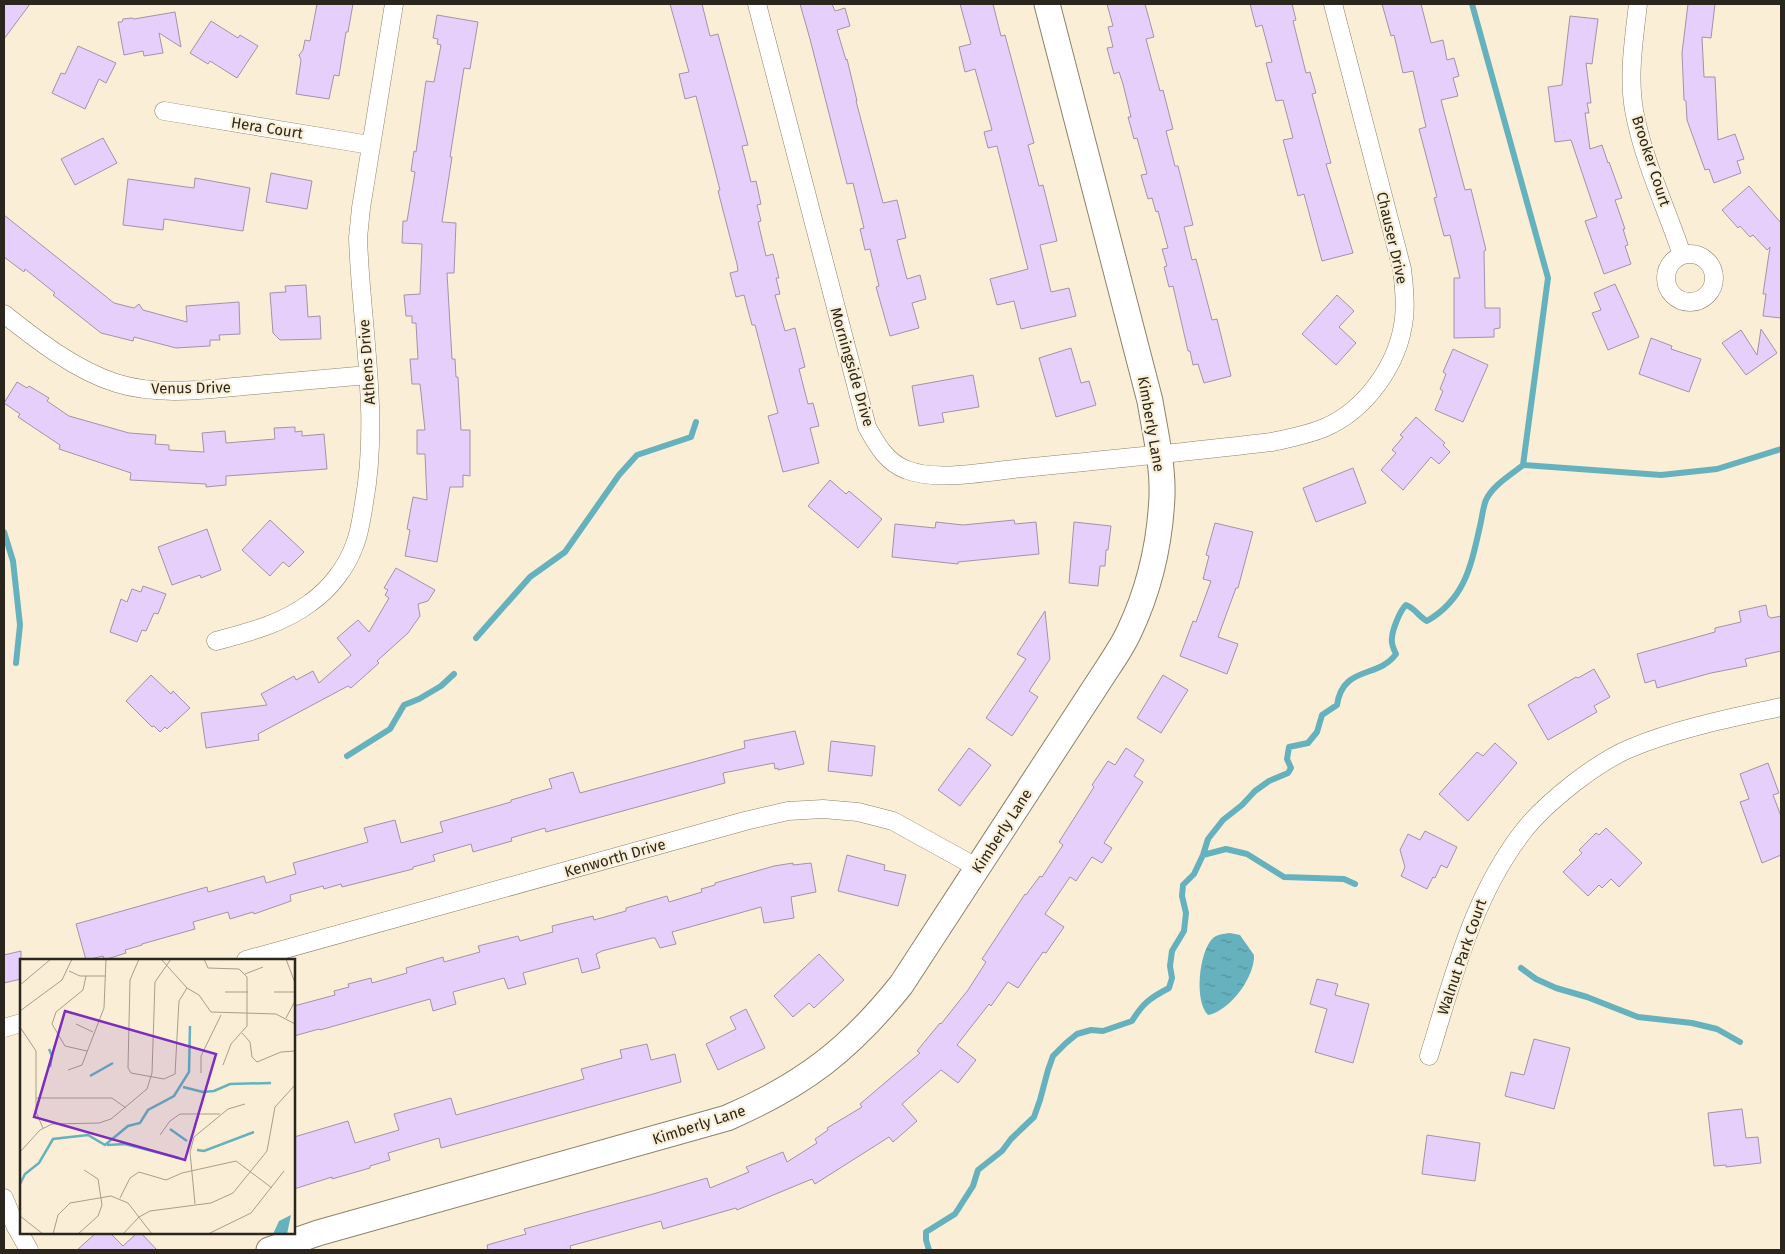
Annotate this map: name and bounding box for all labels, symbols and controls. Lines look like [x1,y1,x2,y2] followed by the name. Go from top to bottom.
[230,113,305,143] street label: Hera Court
[1628,113,1674,209] street label: Brooker Court
[1373,190,1411,286] street label: Chauser Drive
[826,305,878,429] street label: Morningside Drive
[355,319,379,405] street label: Athens Drive
[1134,375,1168,473] street label: Kimberly Lane
[151,378,231,398] street label: Venus Drive
[968,785,1036,877] street label: Kimberly Lane
[562,835,668,881] street label: Kenworth Drive
[1434,896,1490,1017] street label: Walnut Park Court
[20,959,295,1234] inset map
[650,1101,748,1149] street label: Kimberly Lane

